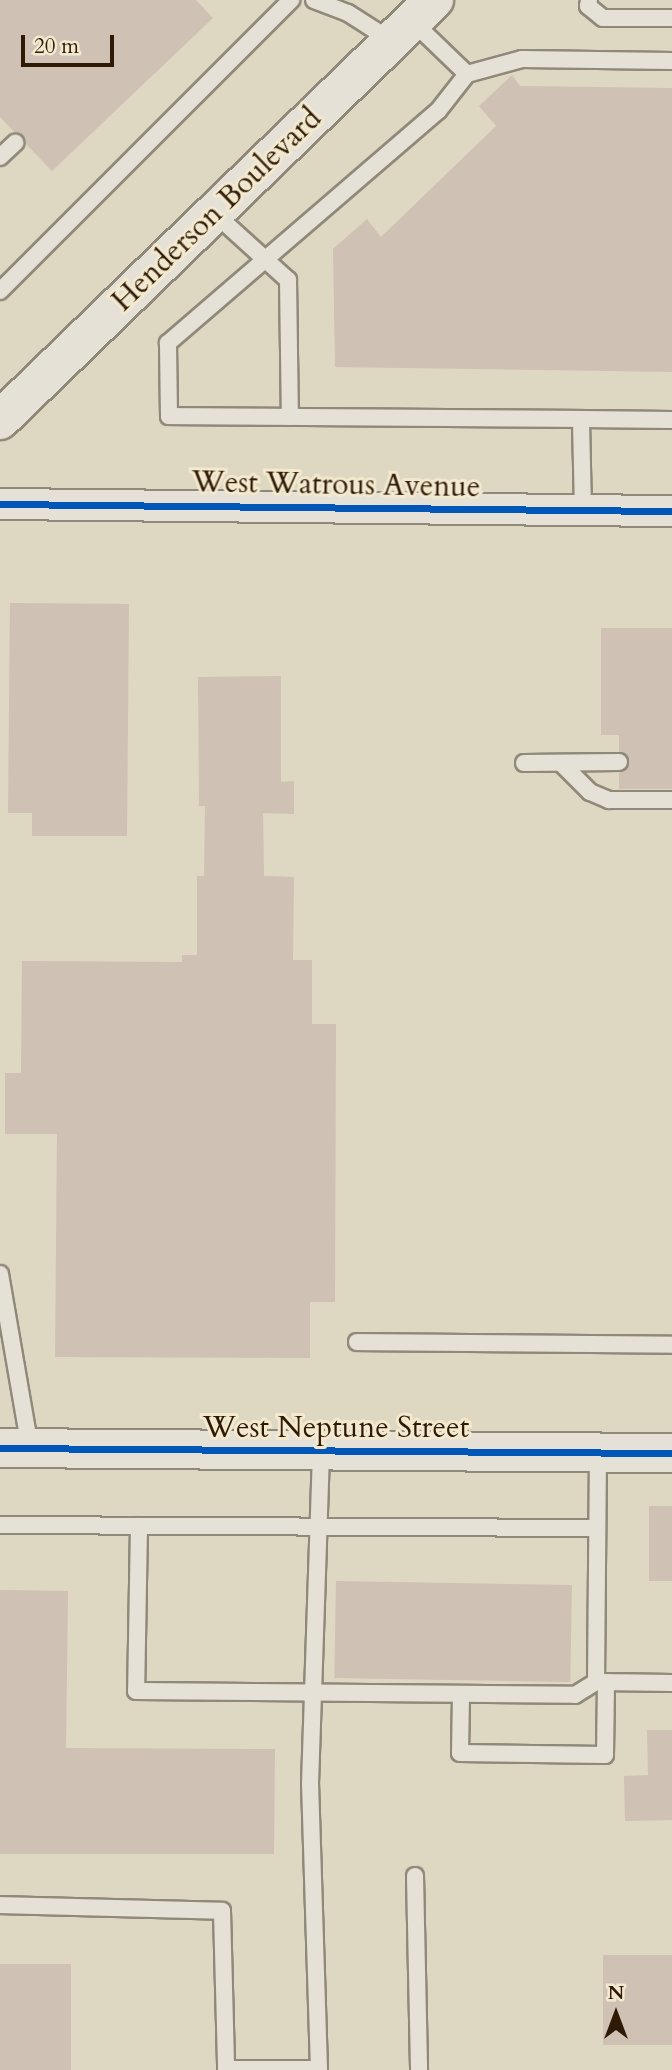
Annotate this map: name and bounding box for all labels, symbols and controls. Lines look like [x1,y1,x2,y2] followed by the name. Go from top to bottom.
[24,21,117,65] scale bar
[34,32,79,61] text: 20 m
[105,101,329,319] street label: Henderson Boulevard
[191,464,481,506] street label: West Watrous Avenue
[203,1410,469,1446] street label: West Neptune Street
[581,1979,651,2049] north arrow
[608,1980,624,2006] text: N

